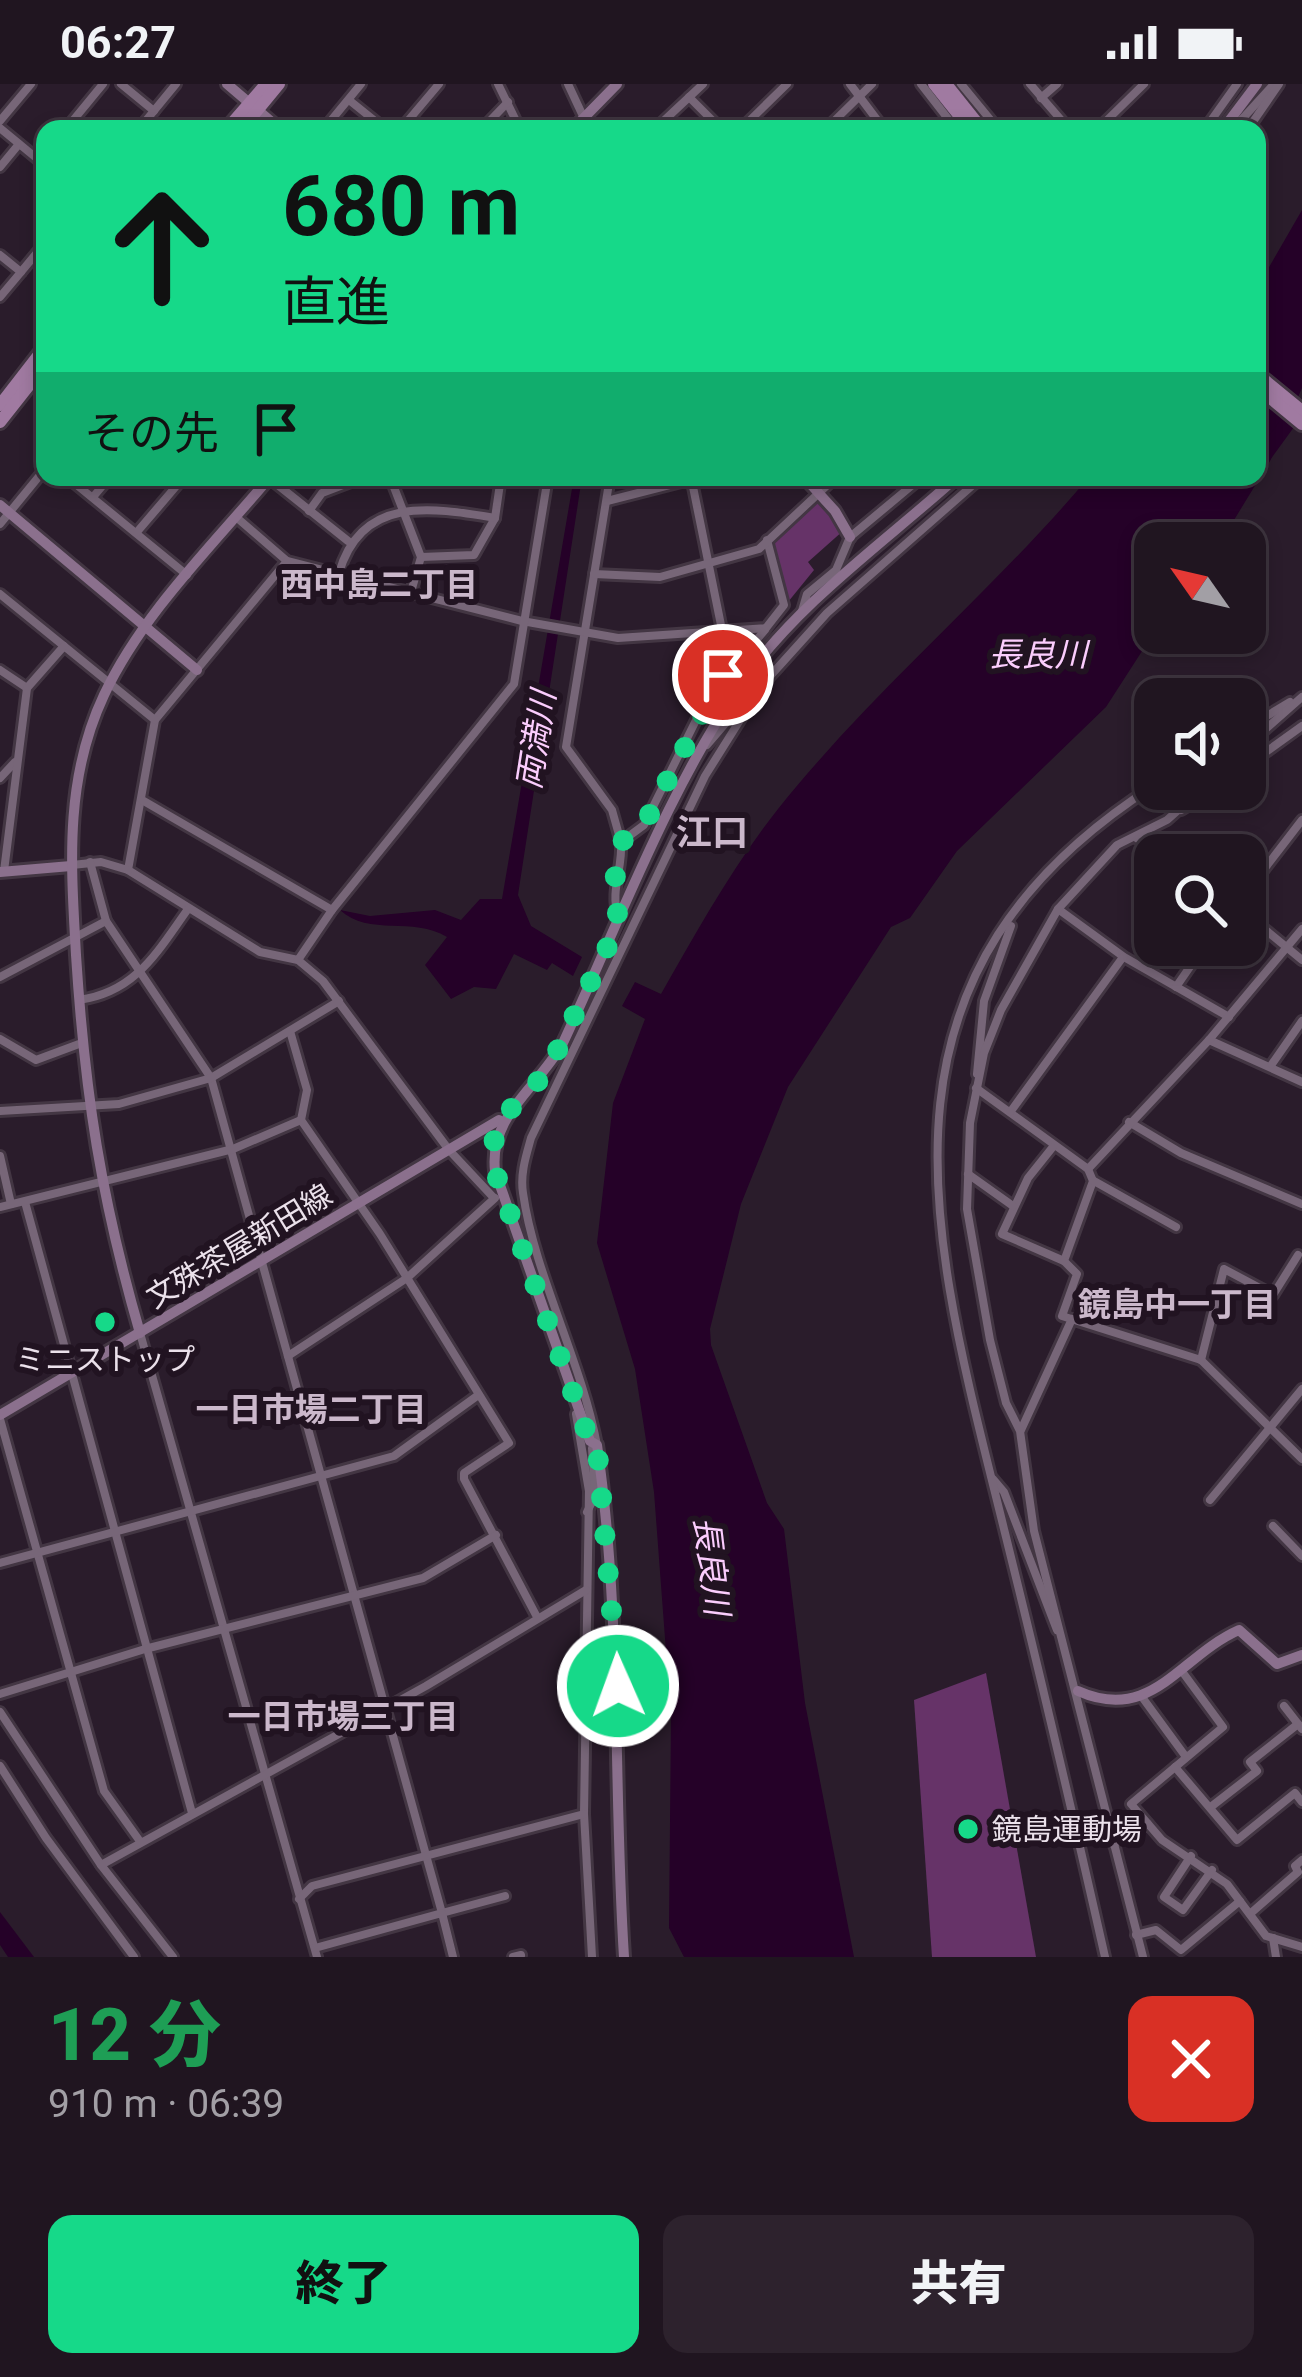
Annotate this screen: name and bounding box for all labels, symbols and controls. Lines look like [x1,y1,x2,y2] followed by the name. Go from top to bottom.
[60,16,176,69] text: 06:27
[282,157,520,256] text: 680 m
[84,168,240,324] icon: ahead
[282,271,390,334] text: 直進
[243,396,309,462] icon: arrive
[84,407,219,460] text: その先
[1134,522,1266,654] north arrow
[1134,522,1266,966] map controls
[280,565,478,604] district label: 西中島二丁目
[672,624,774,726] pin
[989,635,1091,674] water label: 長良川
[690,642,756,708] icon: arrive
[1134,678,1266,810] button: sound
[509,685,563,792] water label: 両満川
[676,812,748,854] district label: 江口
[1134,834,1266,966] button: search
[140,1177,338,1315] street label: 文殊茶屋新田線
[1078,1285,1276,1324] district label: 鏡島中一丁目
[92,1309,118,1335] marker: ミニストップ
[15,1342,195,1377] place label: ミニストップ
[196,1390,427,1429] district label: 一日市場二丁目
[687,1514,738,1620] water label: 長良川
[555,1623,681,1749] position arrow
[228,1697,459,1736] district label: 一日市場三丁目
[992,1812,1142,1847] place label: 鏡島運動場
[955,1816,981,1842] marker: 鏡島運動場
[48,1993,221,2078] text: 12 分
[1128,1996,1254,2122] button: close
[48,2081,284,2127] text: 910 m · 06:39
[48,2215,639,2353] button: 終了
[663,2215,1254,2353] button: 共有

